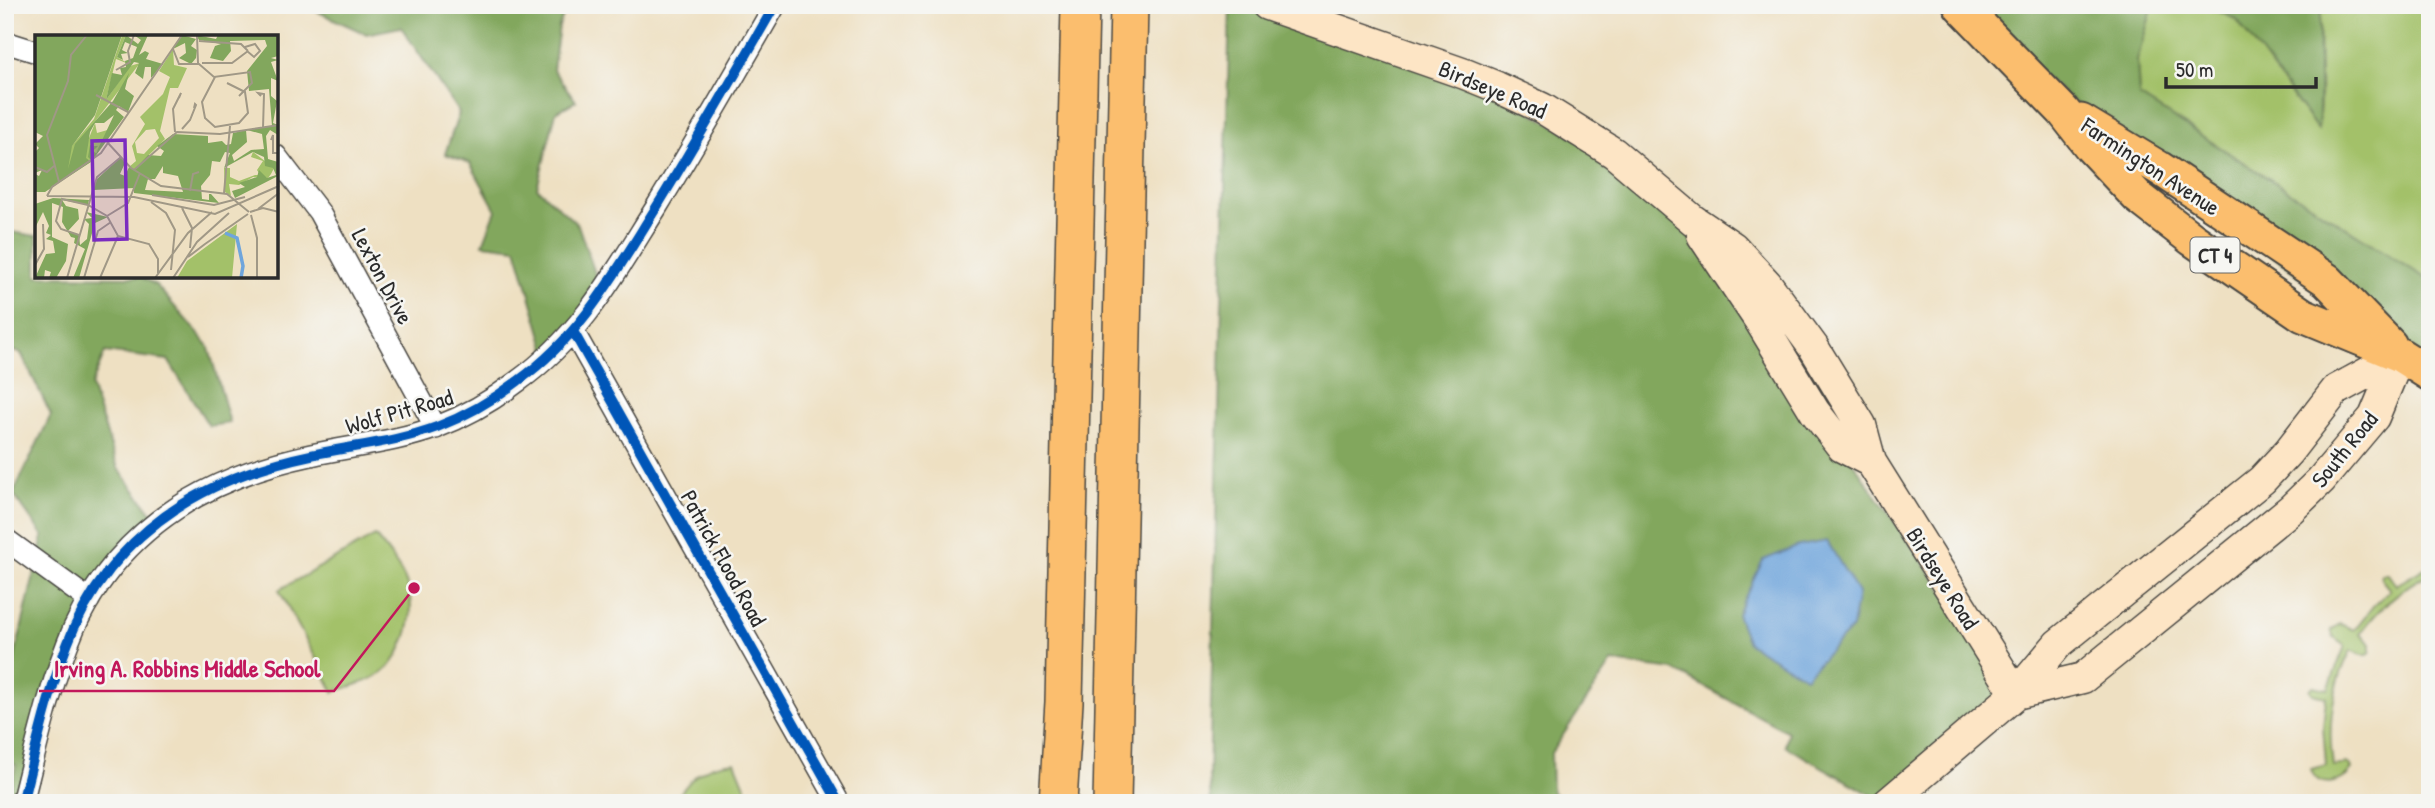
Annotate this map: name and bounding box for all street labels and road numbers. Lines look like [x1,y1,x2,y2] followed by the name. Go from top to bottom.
[1434,52,1552,126] street label: Birdseye Road
[2075,109,2226,222] street label: Farmington Avenue
[345,223,421,329] street label: Lexton Drive
[2190,238,2240,272] road number: CT 4
[342,381,456,441] street label: Wolf Pit Road
[2304,404,2384,494] street label: South Road
[674,484,774,632] street label: Patrick Flood Road
[1900,521,1986,635] street label: Birdseye Road

